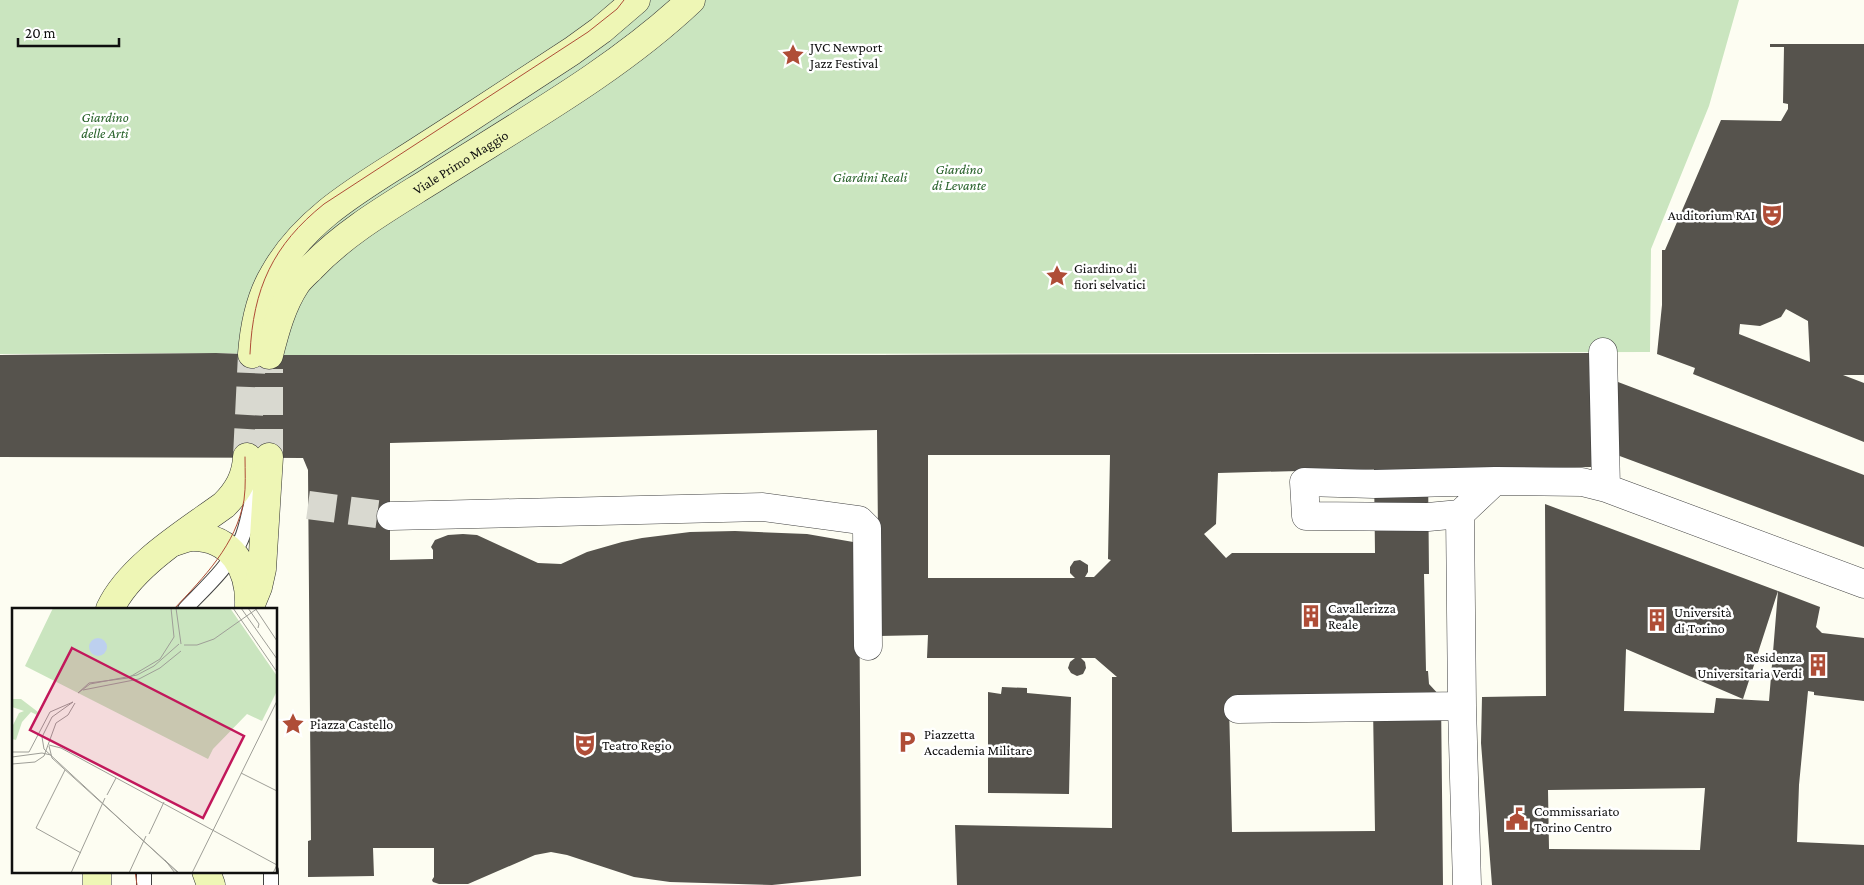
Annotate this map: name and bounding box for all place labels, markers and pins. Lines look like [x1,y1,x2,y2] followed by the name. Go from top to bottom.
[808,39,883,71] place label: JVC Newport Jazz Festival
[780,42,806,68] place icon: JVC Newport Jazz Festival
[1759,202,1785,228] theatre icon: Auditorium RAI
[1668,207,1755,223] place label: Auditorium RAI
[1074,260,1146,292] place label: Giardino di fiori selvatici
[1044,263,1070,289] place icon: Giardino di fiori selvatici
[1328,600,1396,632] place label: Cavallerizza Reale
[1298,603,1324,629] building icon: Cavallerizza Reale
[1674,604,1732,636] place label: Università di Torino
[1644,607,1670,633] building icon: Università di Torino
[1697,649,1803,681] place label: Residenza Universitaria Verdi
[1805,652,1831,678] building icon: Residenza Universitaria Verdi
[280,711,306,737] place icon: Piazza Castello
[310,716,393,732] place label: Piazza Castello
[924,726,1032,758] place label: Piazzetta Accademia Militare
[894,729,920,755] parking icon: Piazzetta Accademia Militare
[572,732,598,758] theatre icon: Teatro Regio
[602,737,672,753] place label: Teatro Regio
[1534,803,1619,835] place label: Commissariato Torino Centro
[1504,806,1530,832] public building icon: Commissariato Torino Centro

